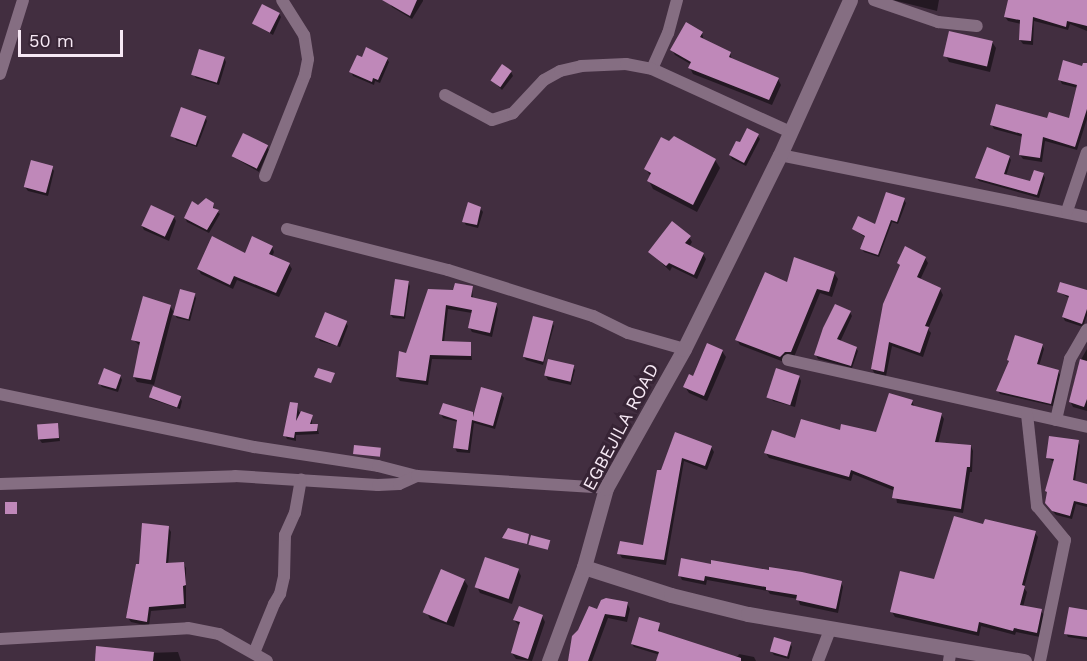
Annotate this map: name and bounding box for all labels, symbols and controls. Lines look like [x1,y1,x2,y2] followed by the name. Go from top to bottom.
[21,18,126,56] scale bar
[29,30,74,51] text: 50 m
[578,360,664,494] street label: EGBEJILA ROAD

